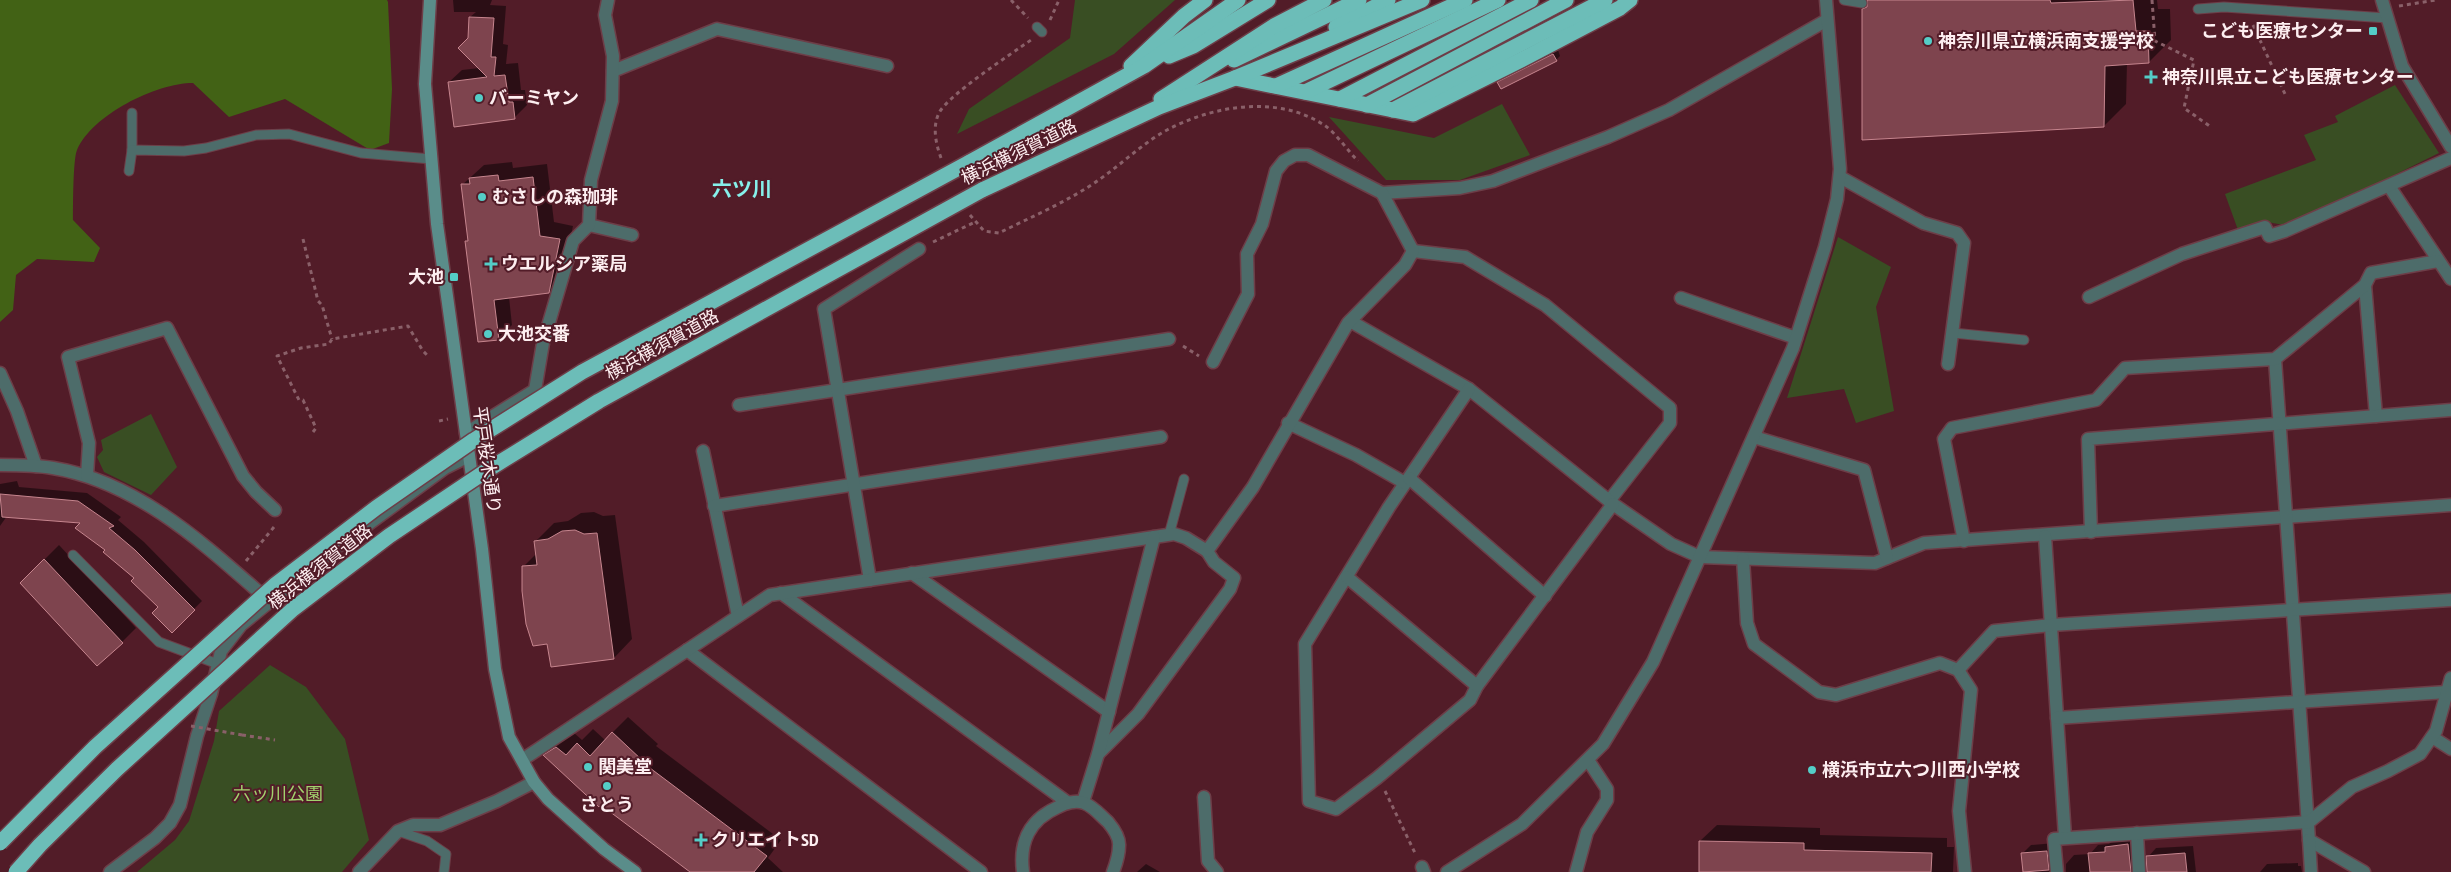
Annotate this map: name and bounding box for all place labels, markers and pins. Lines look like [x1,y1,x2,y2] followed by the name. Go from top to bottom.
[2201,19,2363,42] place label: こども医療センター
[2367,25,2379,37] marker: こども医療センター
[1938,29,2154,52] place label: 神奈川県立横浜南支援学校
[1922,35,1934,47] marker: 神奈川県立横浜南支援学校
[2162,65,2414,88] place label: 神奈川県立こども医療センター
[2144,70,2158,84] marker: 神奈川県立こども医療センター
[489,86,579,109] place label: バーミヤン
[473,92,485,104] marker: バーミヤン
[492,185,618,208] place label: むさしの森珈琲
[476,191,488,203] marker: むさしの森珈琲
[501,252,627,275] place label: ウエルシア薬局
[485,258,497,270] marker: ウエルシア薬局
[408,265,444,288] place label: 大池
[448,271,460,283] marker: 大池
[498,322,570,345] place label: 大池交番
[482,328,494,340] marker: 大池交番
[598,755,652,778] place label: 関美堂
[1822,758,2020,781] place label: 横浜市立六つ川西小学校
[582,761,594,773] marker: 関美堂
[1806,764,1818,776] marker: 横浜市立六つ川西小学校
[601,780,613,792] marker: さとう
[580,793,634,816] place label: さとう
[711,828,819,851] place label: クリエイトSD
[695,834,707,846] marker: クリエイトSD

